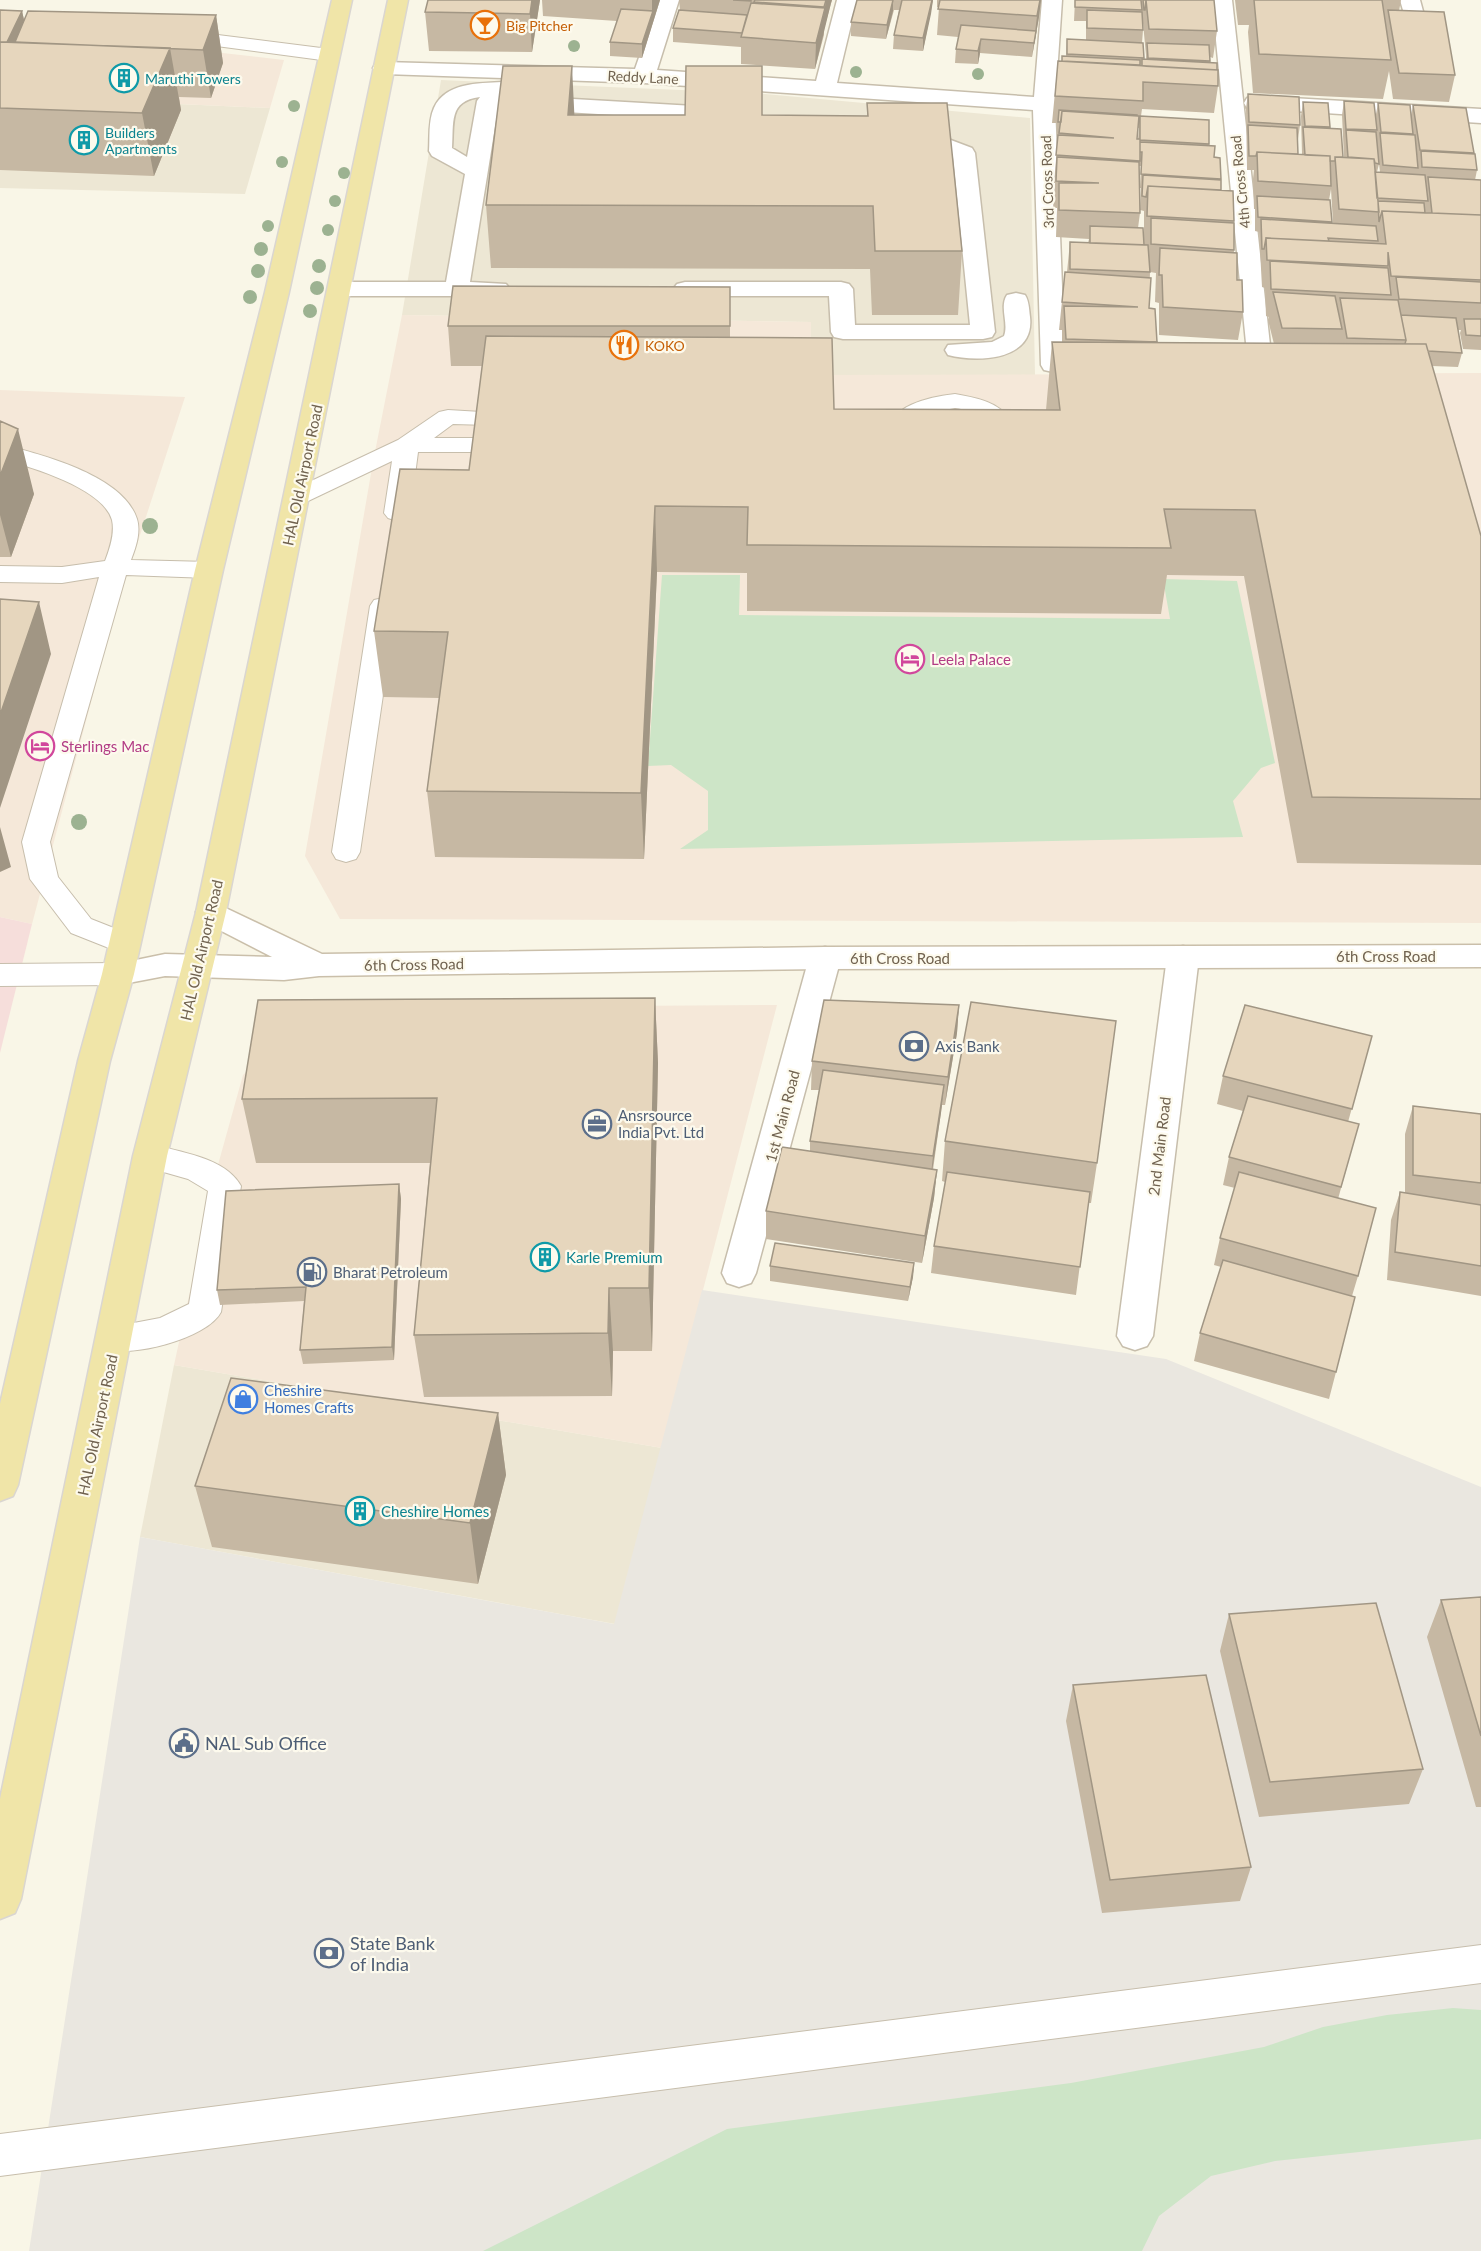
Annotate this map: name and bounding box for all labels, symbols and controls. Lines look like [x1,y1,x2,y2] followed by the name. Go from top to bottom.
[469,9,501,41] bar icon: Big Pitcher
[506,17,573,34] place label: Big Pitcher
[108,62,140,94] building icon: Maruthi Towers
[607,67,679,87] street label: Reddy Lane
[145,70,241,87] place label: Maruthi Towers
[68,124,100,156] building icon: Builders Apartments
[105,124,177,157] place label: Builders Apartments
[1037,135,1057,229] street label: 3rd Cross Road
[1227,135,1253,229] street label: 4th Cross Road
[608,329,640,361] restaurant icon: KOKO
[645,337,685,354] place label: KOKO
[278,403,326,547] street label: HAL Old Airport Road
[894,643,926,675] hotel icon: Leela Palace
[931,650,1011,668] place label: Leela Palace
[24,730,56,762] hotel icon: Sterlings Mac
[61,737,149,755] place label: Sterlings Mac
[176,878,226,1022] street label: HAL Old Airport Road
[1336,947,1436,965] street label: 6th Cross Road
[850,949,950,967] street label: 6th Cross Road
[364,954,464,974] street label: 6th Cross Road
[898,1030,930,1062] bank icon: Axis Bank
[935,1037,1000,1055] place label: Axis Bank
[761,1068,803,1164] street label: 1st Main Road
[1144,1096,1174,1196] street label: 2nd Main Road
[618,1106,704,1141] place label: Ansrsource India Pvt. Ltd
[581,1108,613,1140] office icon: Ansrsource India Pvt. Ltd
[529,1241,561,1273] building icon: Karle Premium
[566,1248,663,1266] place label: Karle Premium
[296,1256,328,1288] fuel station icon: Bharat Petroleum
[333,1263,448,1281] place label: Bharat Petroleum
[73,1353,121,1497] street label: HAL Old Airport Road
[264,1381,354,1416] place label: Cheshire Homes Crafts
[227,1383,259,1415] shop icon: Cheshire Homes Crafts
[344,1495,376,1527] building icon: Cheshire Homes
[381,1502,489,1520] place label: Cheshire Homes
[168,1727,200,1759] public building icon: NAL Sub Office
[205,1732,327,1754] place label: NAL Sub Office
[350,1932,436,1975] place label: State Bank of India
[313,1937,345,1969] bank icon: State Bank of India

